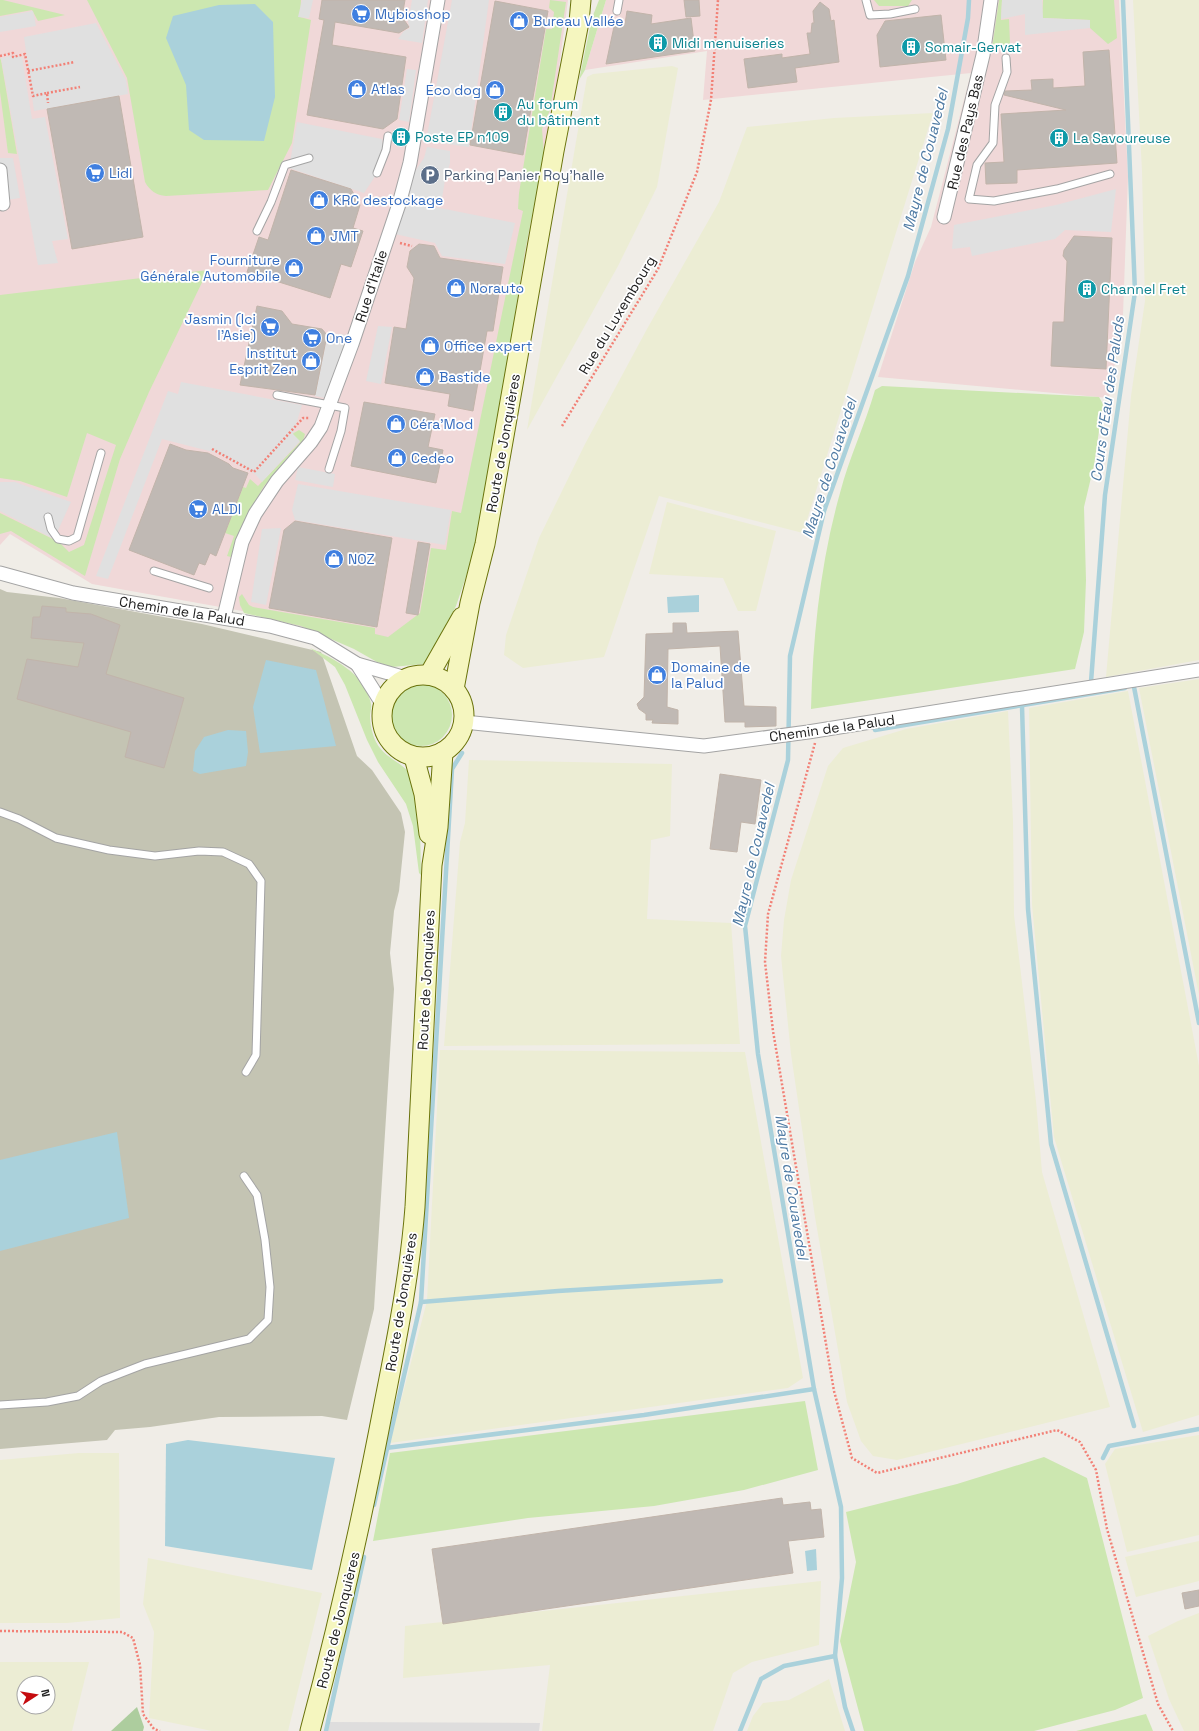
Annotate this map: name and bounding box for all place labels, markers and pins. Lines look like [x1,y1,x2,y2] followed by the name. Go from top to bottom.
[350,3,372,25] supermarket icon: Mybioshop
[375,5,450,23] place label: Mybioshop
[508,10,530,32] shop icon: Bureau Vallée
[533,12,624,30] place label: Bureau Vallée
[647,32,669,54] building icon: Midi menuiseries
[672,34,784,52] place label: Midi menuiseries
[900,36,922,58] building icon: Somair-Gervat
[925,38,1021,56] place label: Somair-Gervat
[346,78,368,100] shop icon: Atlas
[484,79,506,101] shop icon: Eco dog
[371,80,405,98] place label: Atlas
[426,81,481,99] place label: Eco dog
[517,95,600,129] place label: Au forum du bâtiment
[492,101,514,123] building icon: Au forum du bâtiment
[390,126,412,148] building icon: Poste EP n109
[1048,127,1070,149] building icon: La Savoureuse
[415,128,509,146] place label: Poste EP n109
[1073,129,1171,147] place label: La Savoureuse
[84,162,106,184] supermarket icon: Lidl
[109,164,133,182] place label: Lidl
[419,164,441,186] parking icon: Parking Panier Roy'halle
[444,166,605,184] place label: Parking Panier Roy'halle
[308,189,330,211] shop icon: KRC destockage
[333,191,443,209] place label: KRC destockage
[305,225,327,247] shop icon: JMT
[330,227,359,245] place label: JMT
[140,251,280,285] place label: Fourniture Générale Automobile
[283,257,305,279] shop icon: Fourniture Générale Automobile
[445,277,467,299] shop icon: Norauto
[1076,278,1098,300] building icon: Channel Fret
[470,279,524,297] place label: Norauto
[1101,280,1186,298] place label: Channel Fret
[184,310,256,344] place label: Jasmin (Ici l'Asie)
[259,316,281,338] supermarket icon: Jasmin (Ici l'Asie)
[301,327,323,349] supermarket icon: One
[326,329,352,347] place label: One
[419,335,441,357] shop icon: Office expert
[444,337,533,355] place label: Office expert
[229,344,297,378] place label: Institut Esprit Zen
[300,350,322,372] shop icon: Institut Esprit Zen
[414,366,436,388] shop icon: Bastide
[439,368,491,386] place label: Bastide
[385,413,407,435] shop icon: Céra'Mod
[410,415,473,433] place label: Céra'Mod
[386,447,408,469] shop icon: Cedeo
[411,449,454,467] place label: Cedeo
[187,498,209,520] supermarket icon: ALDI
[212,500,241,518] place label: ALDI
[323,548,345,570] shop icon: NOZ
[348,550,375,568] place label: NOZ
[671,658,750,692] place label: Domaine de la Palud
[646,664,668,686] shop icon: Domaine de la Palud

